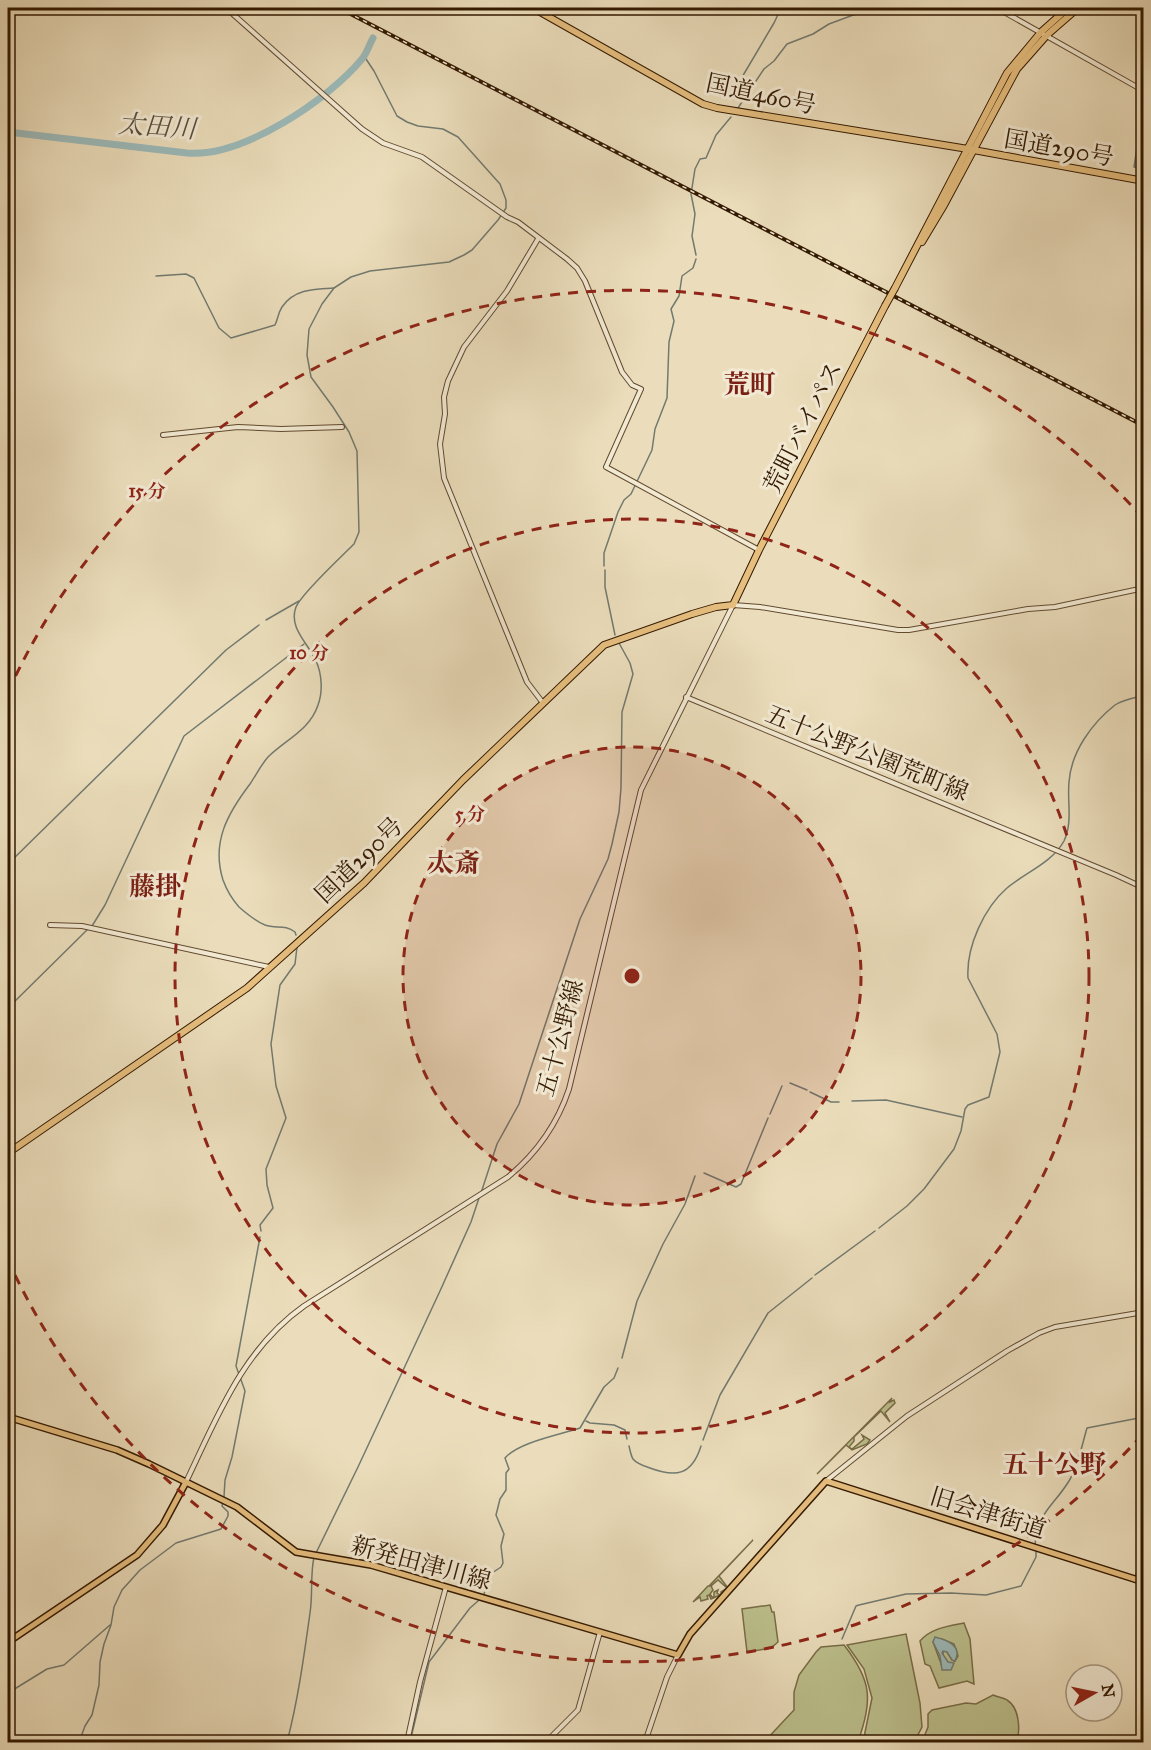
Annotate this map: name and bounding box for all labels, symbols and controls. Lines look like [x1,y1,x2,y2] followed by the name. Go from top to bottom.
[703,68,819,120] street label: 国道460号
[117,107,200,145] water label: 太田川
[1002,124,1116,172] street label: 国道290号
[757,356,849,498] street label: 荒町バイパス
[724,368,776,400] district label: 荒町
[128,480,166,502] text: 15 分
[289,642,329,664] text: 10 分
[761,699,973,807] street label: 五十公野公園荒町線
[455,803,485,825] text: 5 分
[309,811,409,909] street label: 国道290号
[428,847,480,879] district label: 太斎
[129,870,181,902] district label: 藤掛
[622,966,642,986] centre of rings
[530,976,590,1100] street label: 五十公野線
[1002,1448,1106,1480] district label: 五十公野
[926,1481,1050,1545] street label: 旧会津街道
[348,1530,494,1596] street label: 新発田津川線
[1064,1663,1124,1723] north arrow
[1098,1683,1119,1699] text: N

